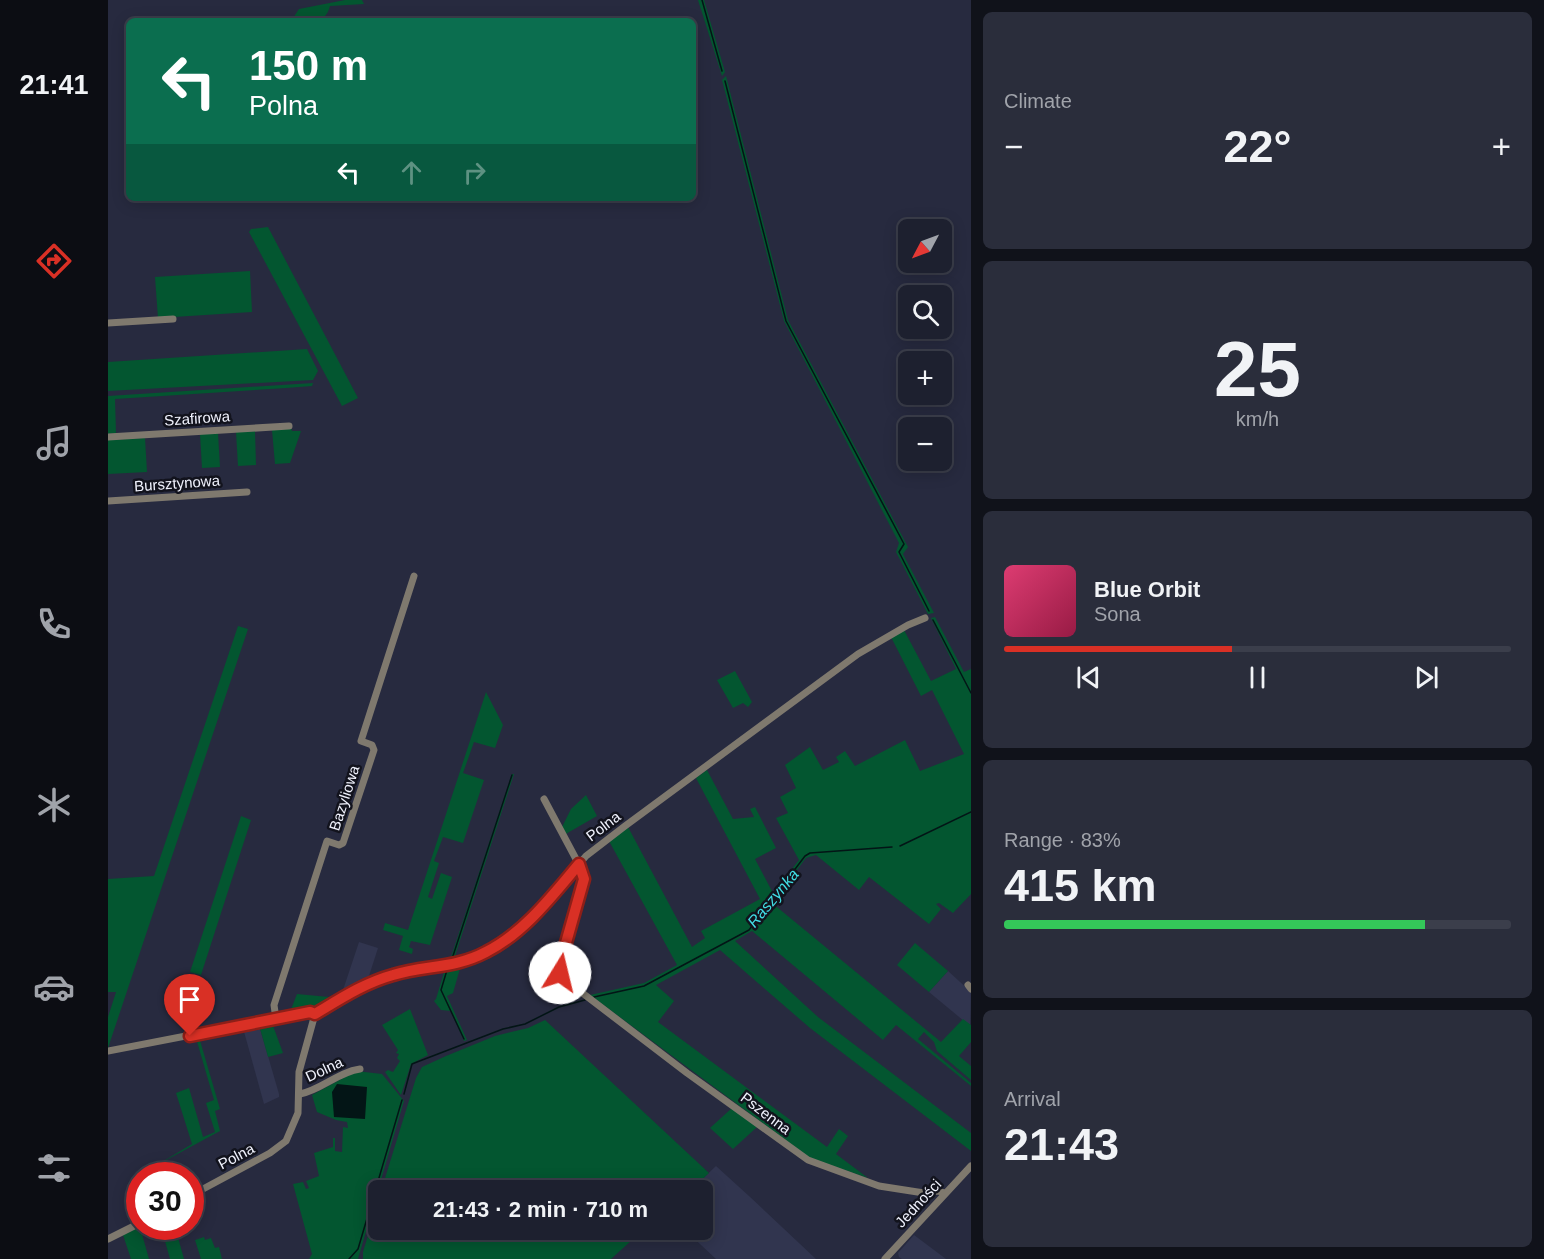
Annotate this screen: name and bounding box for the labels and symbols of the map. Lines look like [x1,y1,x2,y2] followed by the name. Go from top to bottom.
[898,219,952,273] north arrow
[164,407,231,429] street label: Szafirowa
[134,471,221,494] street label: Bursztynowa
[325,763,363,833] street label: Bazyliowa
[583,807,624,844] street label: Polna
[744,866,802,930] water label: Raszynka
[528,941,592,1005] position arrow
[164,974,215,1036] pin
[303,1053,346,1085] street label: Dolna
[738,1089,795,1138] street label: Pszenna
[215,1139,258,1173] street label: Polna
[126,1162,204,1240] speed limit sign: 30
[892,1176,944,1230] street label: Jedności

